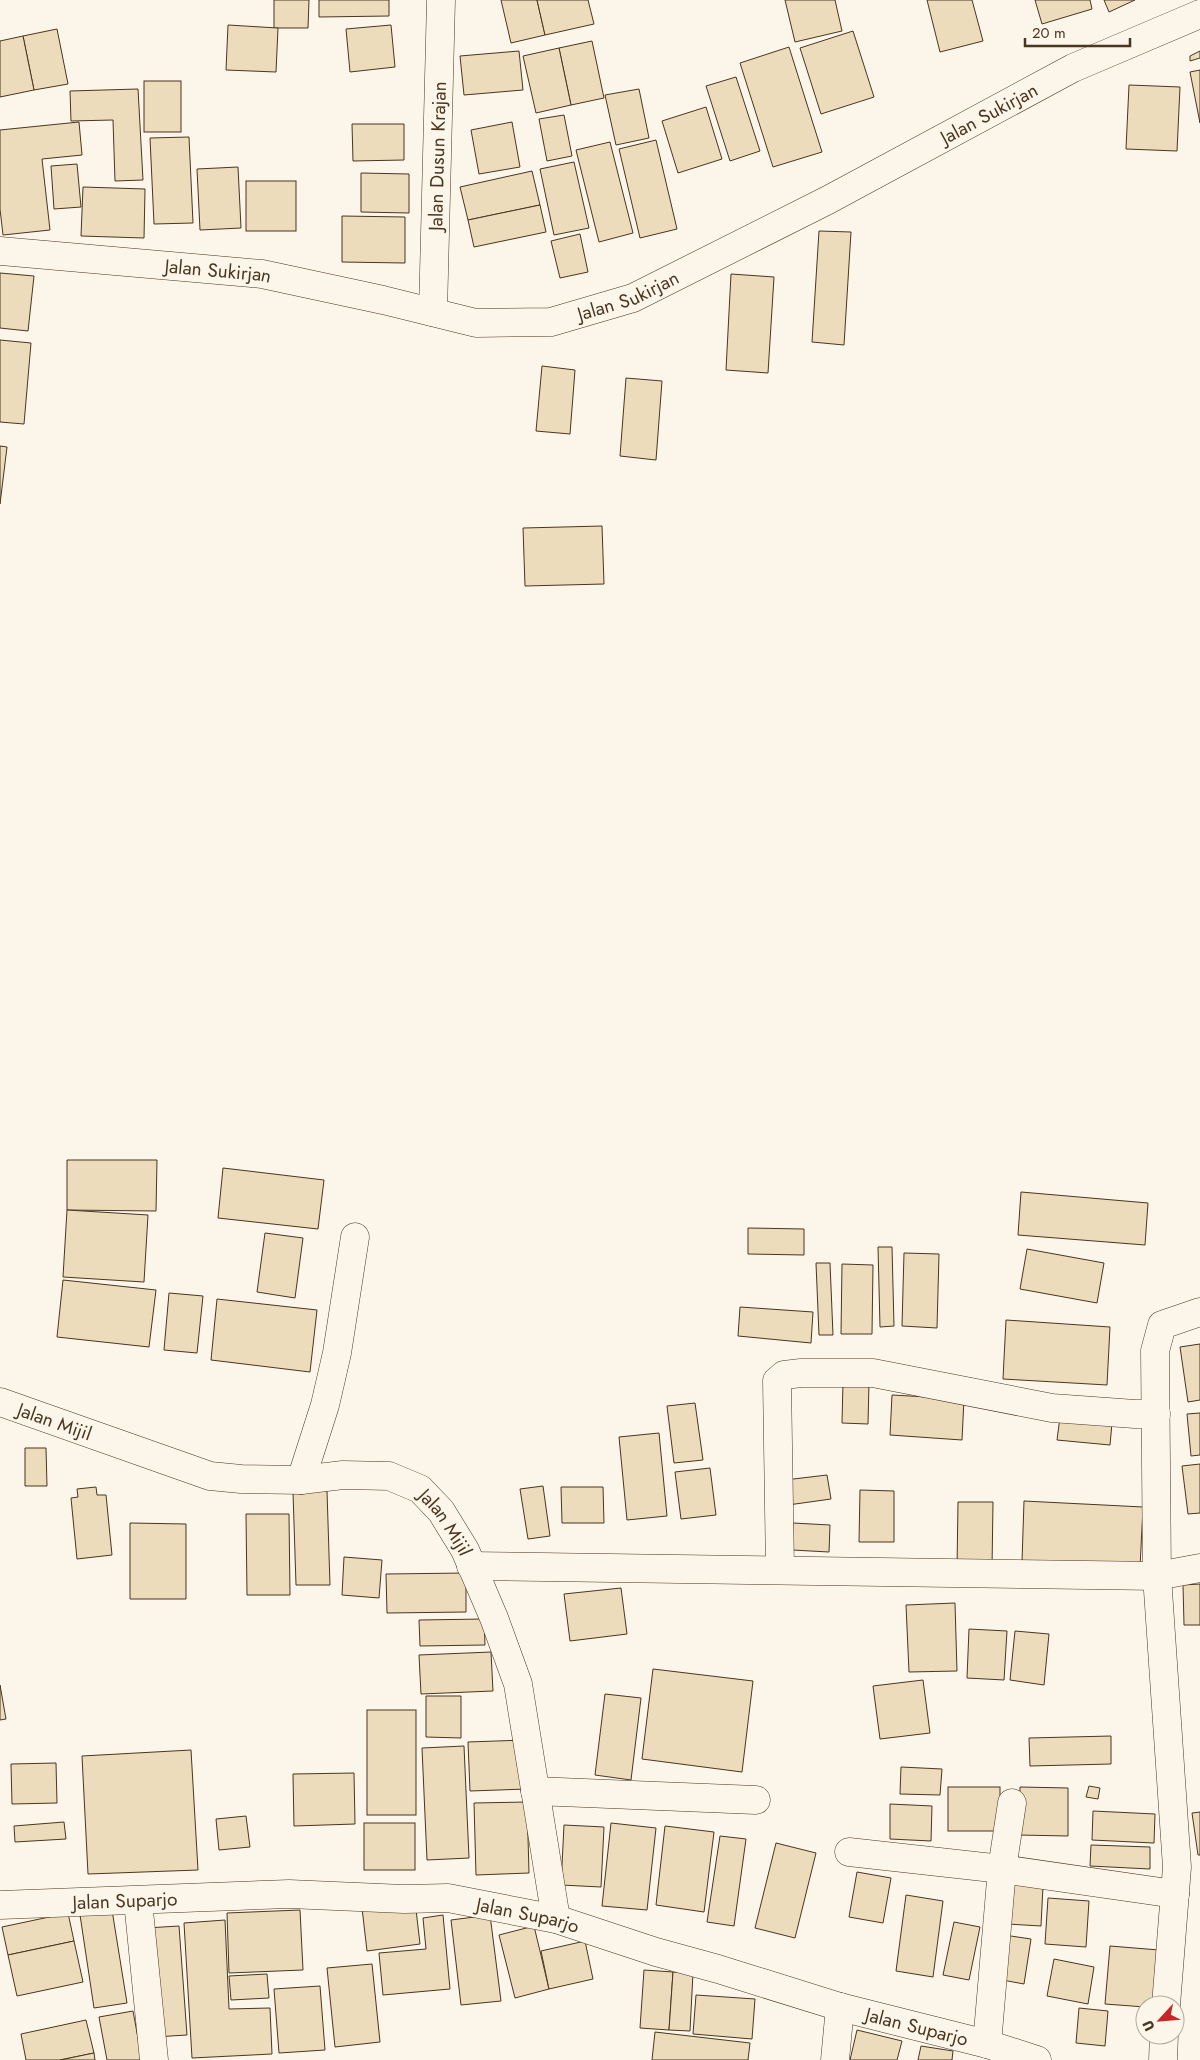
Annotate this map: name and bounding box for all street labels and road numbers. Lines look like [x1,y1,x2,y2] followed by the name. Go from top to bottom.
[933,76,1043,152] street label: Jalan Sukirjan
[422,81,453,234] street label: Jalan Dusun Krajan
[161,252,274,290] street label: Jalan Sukirjan
[571,264,684,328] street label: Jalan Sukirjan
[11,1395,95,1447] street label: Jalan Mijil
[410,1480,479,1560] street label: Jalan Mijil
[69,1885,178,1916] street label: Jalan Suparjo
[471,1890,583,1940] street label: Jalan Suparjo
[860,2000,971,2053] street label: Jalan Suparjo

